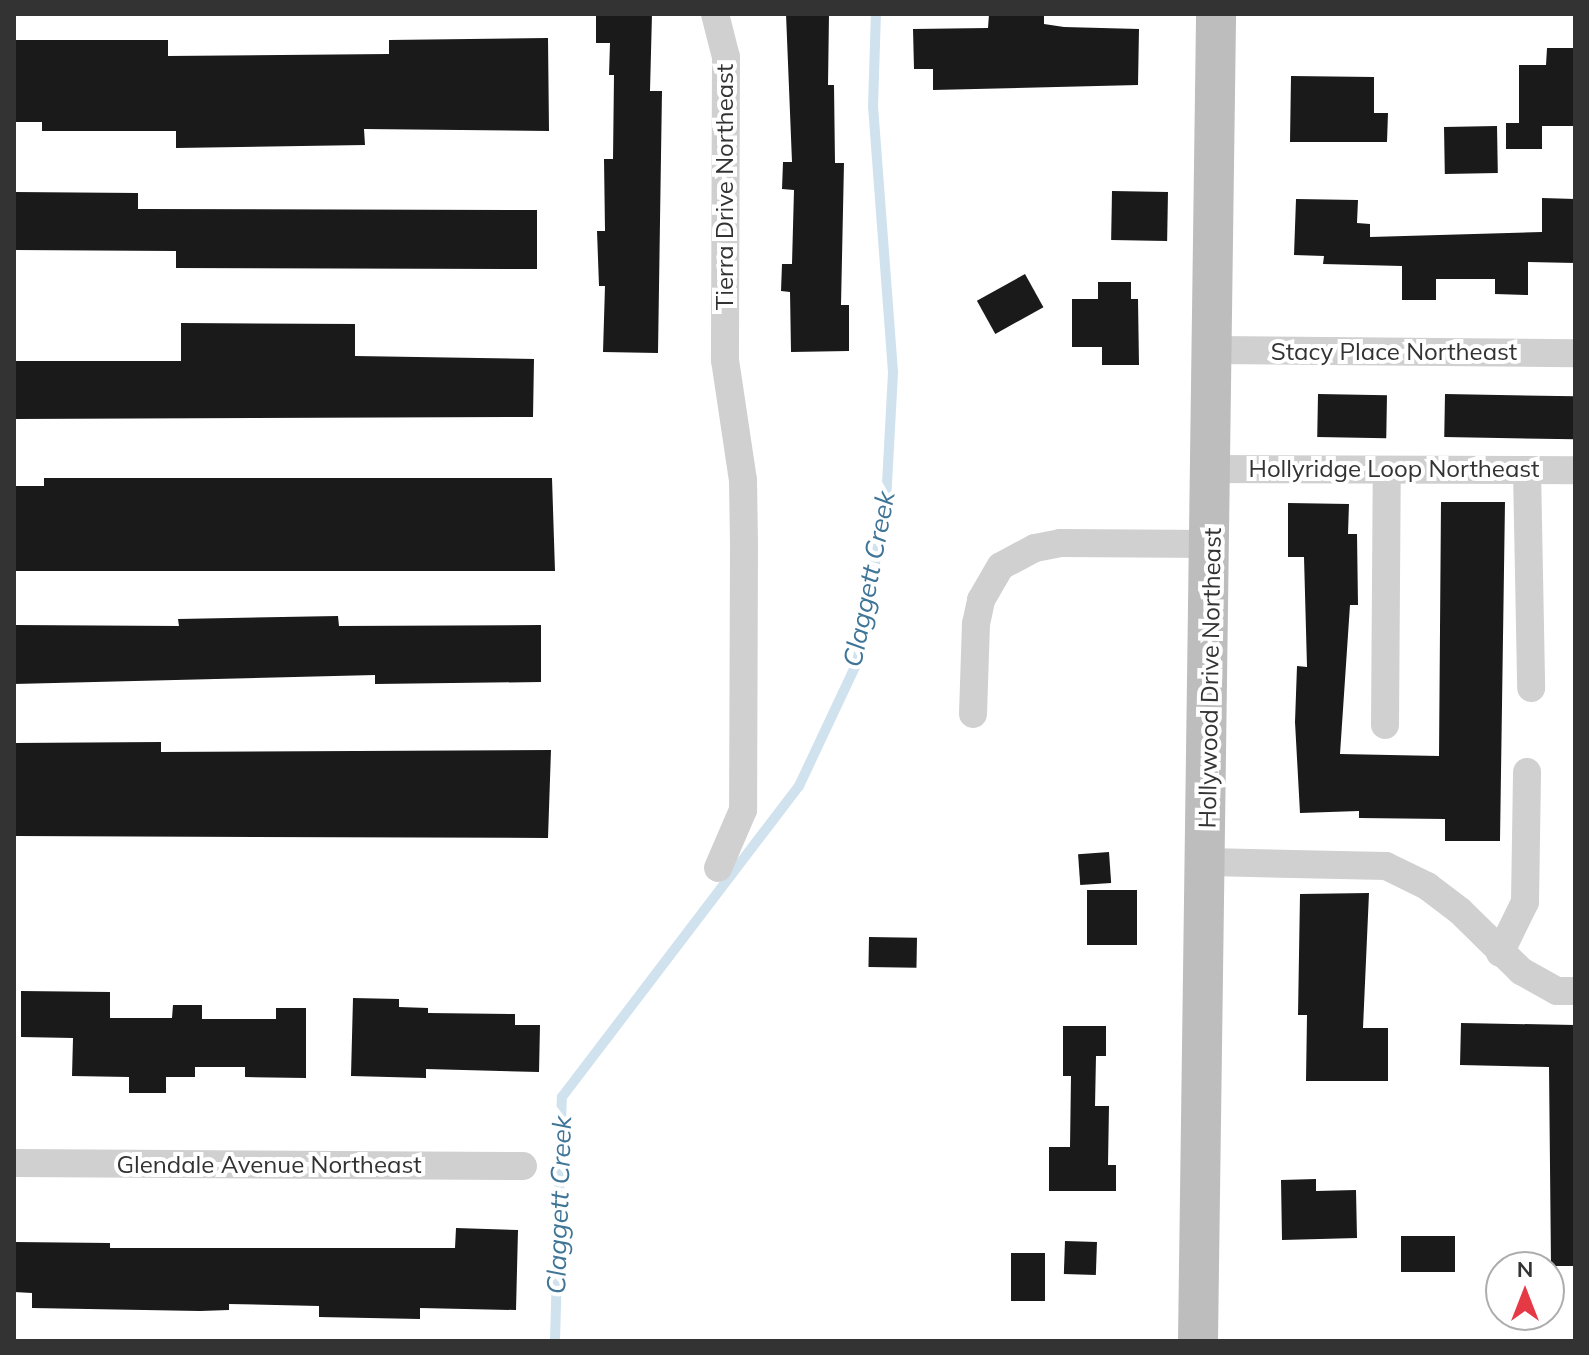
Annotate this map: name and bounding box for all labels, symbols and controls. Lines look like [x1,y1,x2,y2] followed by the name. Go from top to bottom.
[711,64,739,310] street label: Tierra Drive Northeast
[1271,338,1517,366] street label: Stacy Place Northeast
[1249,455,1539,483] street label: Hollyridge Loop Northeast
[837,488,901,670] water label: Claggett Creek
[1193,527,1227,829] street label: Hollywood Drive Northeast
[540,1115,578,1295] water label: Claggett Creek
[116,1151,422,1179] street label: Glendale Avenue Northeast
[1485,1251,1565,1331] north arrow
[1517,1255,1533,1283] text: N

